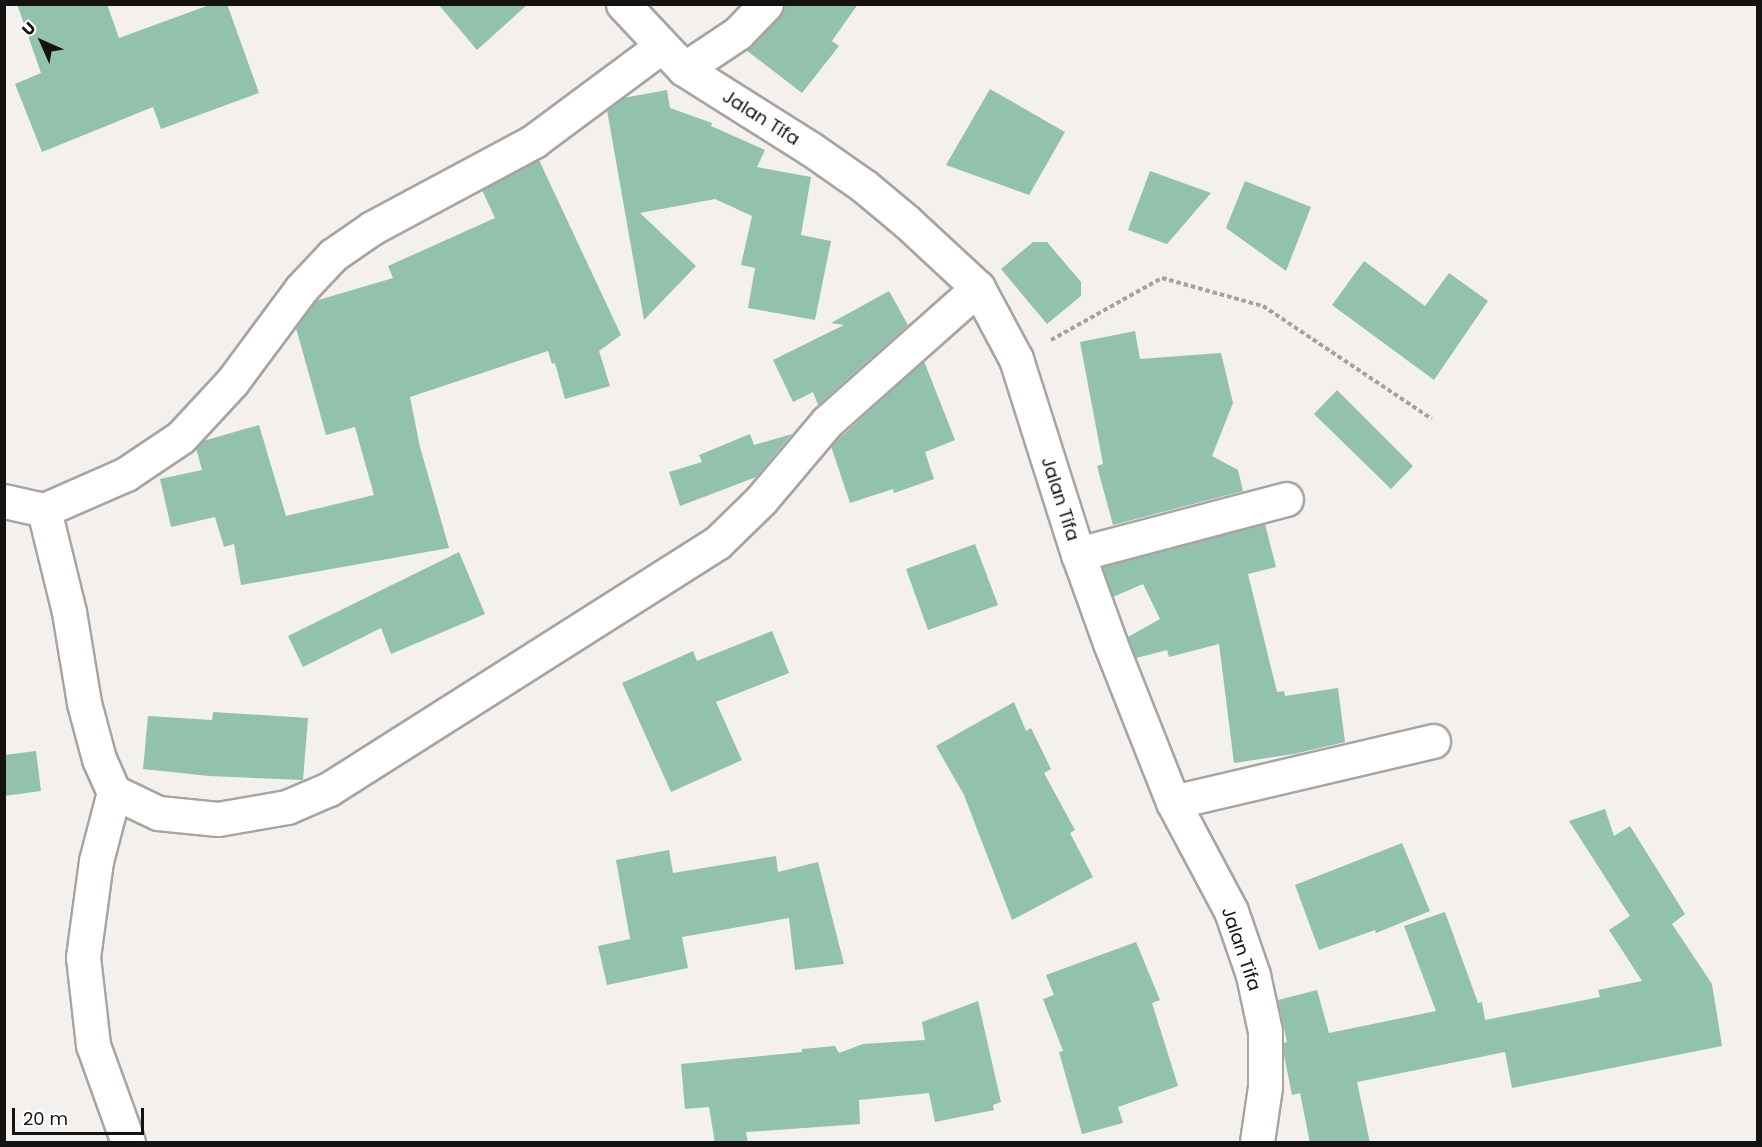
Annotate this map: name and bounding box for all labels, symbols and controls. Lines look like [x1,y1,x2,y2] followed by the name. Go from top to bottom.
[12,12,72,72] north arrow
[17,17,41,41] text: U
[718,86,804,150] street label: Jalan Tifa
[1036,454,1084,544] street label: Jalan Tifa
[1217,904,1265,994] street label: Jalan Tifa
[15,1096,147,1134] scale bar
[23,1106,68,1131] text: 20 m

